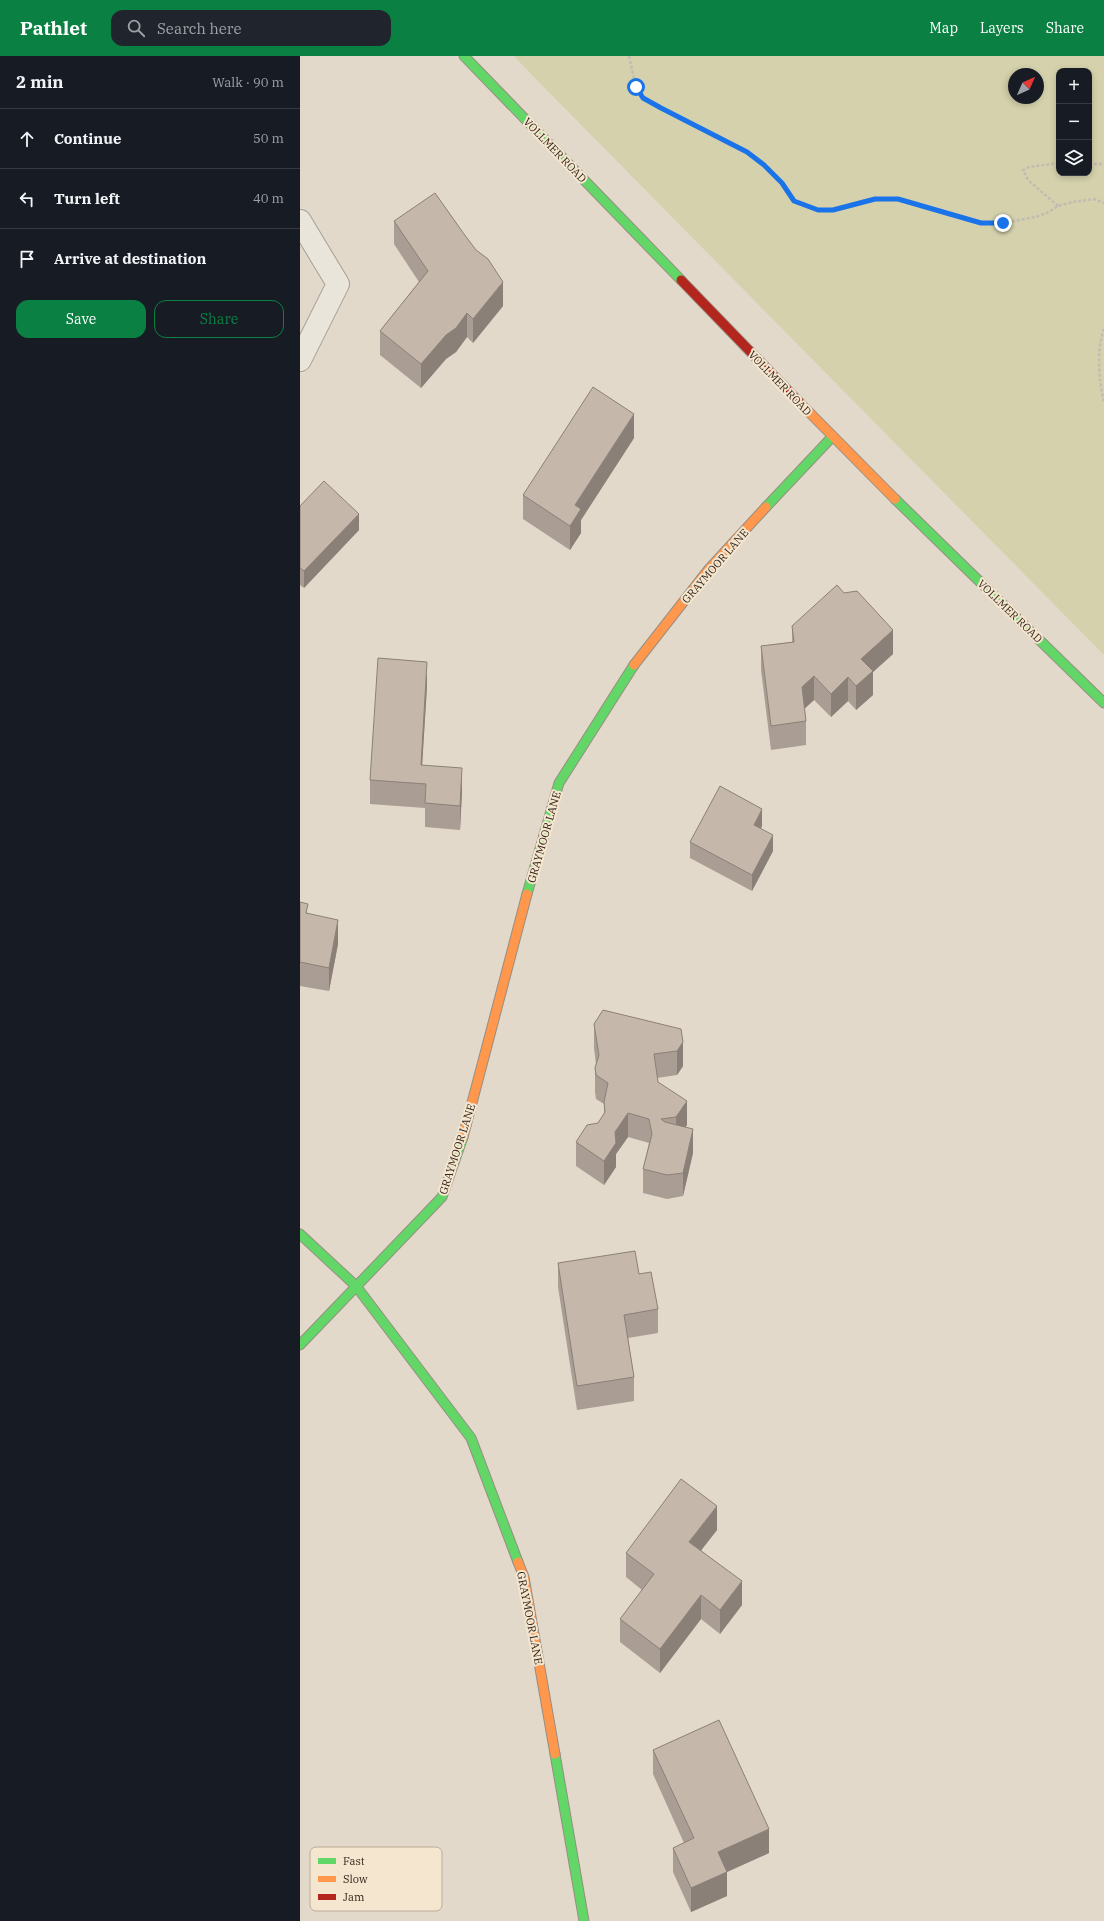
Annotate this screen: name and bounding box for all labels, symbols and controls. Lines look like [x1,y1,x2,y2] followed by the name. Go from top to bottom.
[111,10,391,46] search box
[20,16,87,40] text: Pathlet
[125,17,147,39] icon: search
[157,19,242,38] text: Search here
[930,19,958,37] text: Map
[980,19,1024,37] text: Layers
[1046,19,1084,37] text: Share
[1008,68,1044,104] north arrow
[1056,68,1092,176] map controls
[1056,68,1092,104] button: +
[16,71,64,93] text: 2 min
[212,74,284,91] text: Walk · 90 m
[627,78,645,96] route start
[1056,104,1092,140] button: −
[521,115,590,186] street label: VOLLMER ROAD
[16,128,38,150] icon: ahead
[54,129,121,148] text: Continue
[253,130,284,147] text: 50 m
[1056,140,1092,176] button: layers
[16,188,38,210] icon: left
[54,189,120,208] text: Turn left
[253,190,284,207] text: 40 m
[994,214,1012,232] route end
[16,248,38,270] icon: arrive
[54,249,206,268] text: Arrive at destination
[16,300,146,338] button: Save
[154,300,284,338] button: Share
[746,348,815,419] street label: VOLLMER ROAD
[679,526,751,606] street label: GRAYMOOR LANE
[975,577,1046,646] street label: VOLLMER ROAD
[524,790,564,884] street label: GRAYMOOR LANE
[436,1102,478,1196] street label: GRAYMOOR LANE
[514,1570,546,1666] street label: GRAYMOOR LANE
[310,1847,442,1911] legend
[343,1854,365,1868] text: Fast
[343,1872,368,1886] text: Slow
[343,1890,365,1904] text: Jam

